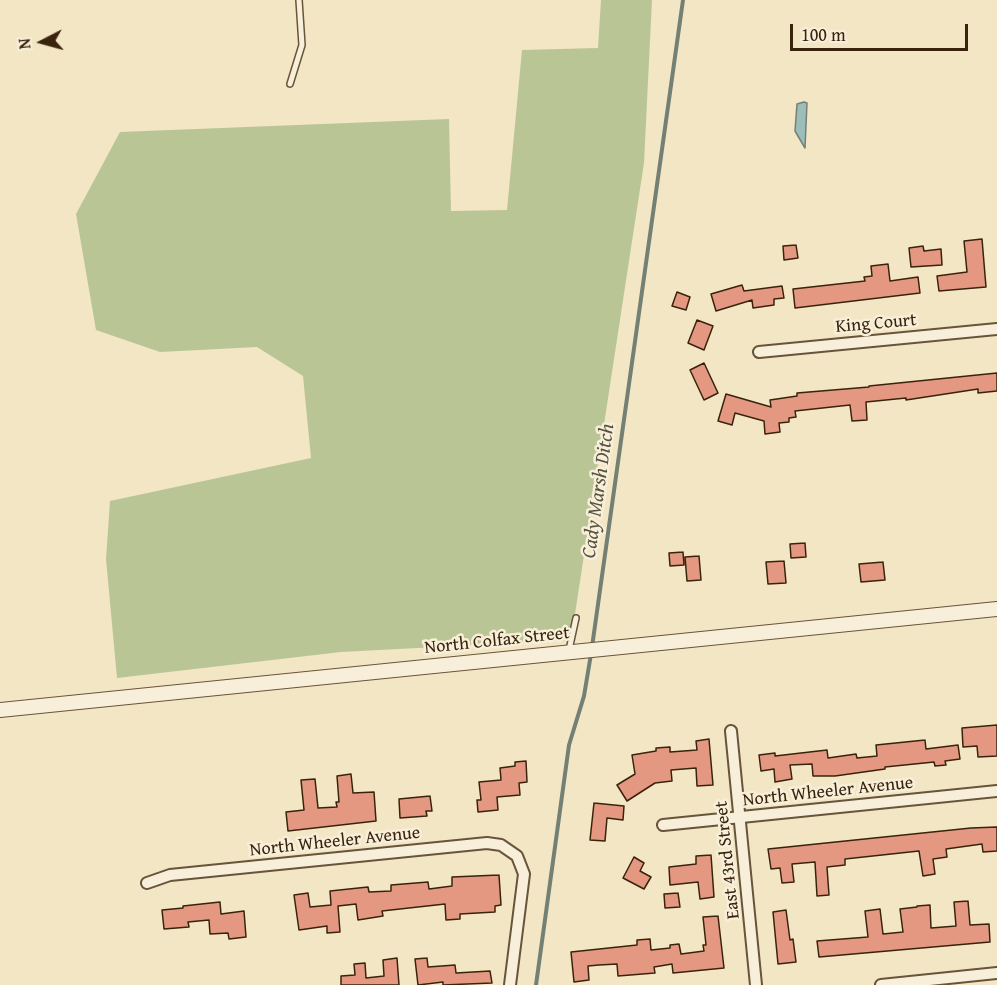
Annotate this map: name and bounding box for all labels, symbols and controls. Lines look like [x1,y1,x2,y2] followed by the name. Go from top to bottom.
[12,12,72,72] north arrow
[793,12,972,50] scale bar
[801,21,846,48] text: 100 m
[12,37,37,50] text: N
[835,310,917,338] street label: King Court
[578,422,620,560] water label: Cady Marsh Ditch
[423,623,571,659] street label: North Colfax Street
[742,772,914,812] street label: North Wheeler Avenue
[711,800,745,920] street label: East 43rd Street
[249,822,421,862] street label: North Wheeler Avenue

